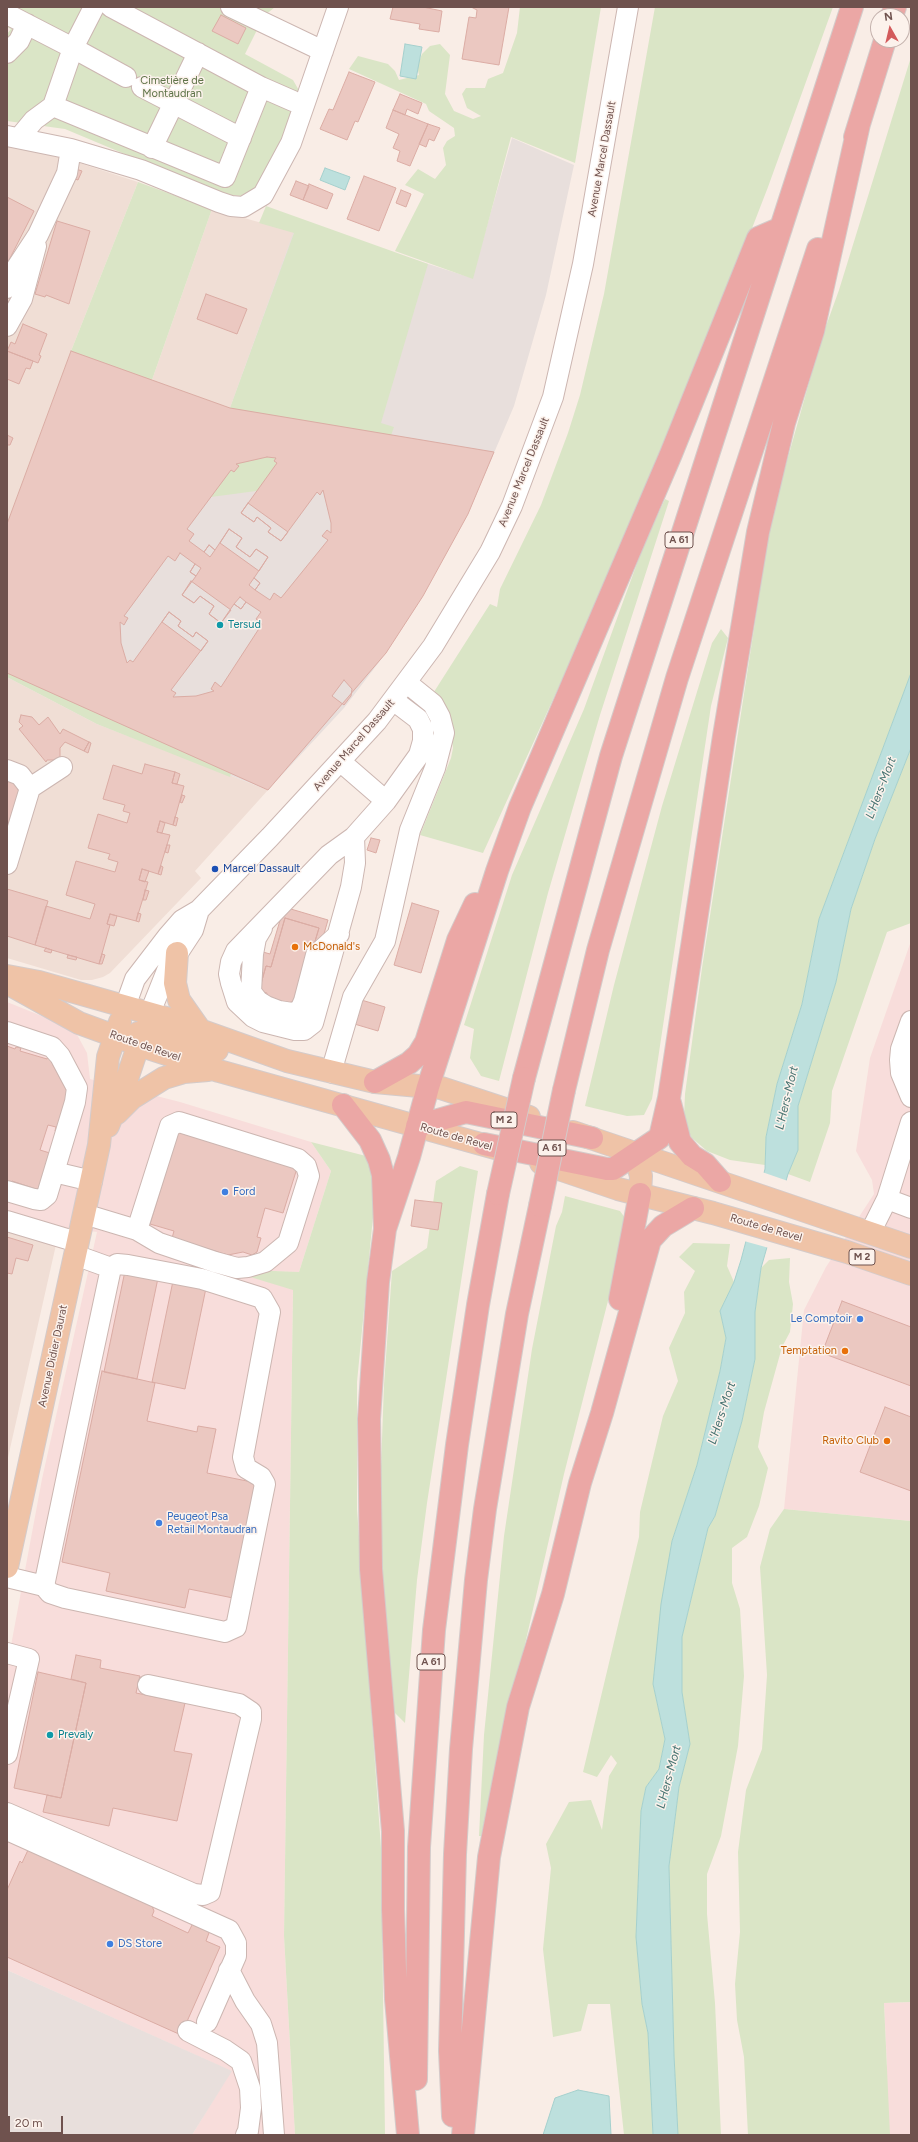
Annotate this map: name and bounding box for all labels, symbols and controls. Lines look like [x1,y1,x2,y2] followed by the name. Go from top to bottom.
[870,8,910,48] north arrow
[883,10,894,24] text: N
[140,74,204,100] park label: Cimetière de Montaudran
[585,100,619,218] street label: Avenue Marcel Dassault
[496,415,552,529] street label: Avenue Marcel Dassault
[665,532,693,548] road number: A 61
[228,618,261,632] place label: Tersud
[215,620,225,630] marker: Tersud
[311,696,397,794] street label: Avenue Marcel Dassault
[863,755,899,821] water label: L'Hers-Mort
[223,862,300,876] place label: Marcel Dassault
[210,864,220,874] marker: Marcel Dassault
[303,940,360,954] place label: McDonald's
[290,942,300,952] marker: McDonald's
[108,1028,182,1064] street label: Route de Revel
[773,1065,801,1131] water label: L'Hers-Mort
[491,1112,517,1128] road number: M 2
[419,1120,493,1154] street label: Route de Revel
[538,1140,566,1156] road number: A 61
[233,1185,255,1199] place label: Ford
[220,1187,230,1197] marker: Ford
[729,1211,803,1245] street label: Route de Revel
[849,1249,875,1265] road number: M 2
[36,1304,70,1408] street label: Avenue Didier Daurat
[791,1312,852,1326] place label: Le Comptoir
[855,1314,865,1324] marker: Le Comptoir
[781,1344,837,1358] place label: Temptation
[840,1346,850,1356] marker: Temptation
[705,1380,739,1446] water label: L'Hers-Mort
[822,1434,879,1448] place label: Ravito Club
[882,1436,892,1446] marker: Ravito Club
[167,1510,257,1536] place label: Peugeot Psa Retail Montaudran
[154,1518,164,1528] marker: Peugeot Psa Retail Montaudran
[417,1654,445,1670] road number: A 61
[58,1728,93,1742] place label: Prevaly
[45,1730,55,1740] marker: Prevaly
[654,1744,684,1810] water label: L'Hers-Mort
[118,1937,162,1951] place label: DS Store
[105,1939,115,1949] marker: DS Store
[10,2108,65,2134] scale bar
[15,2116,43,2130] text: 20 m

